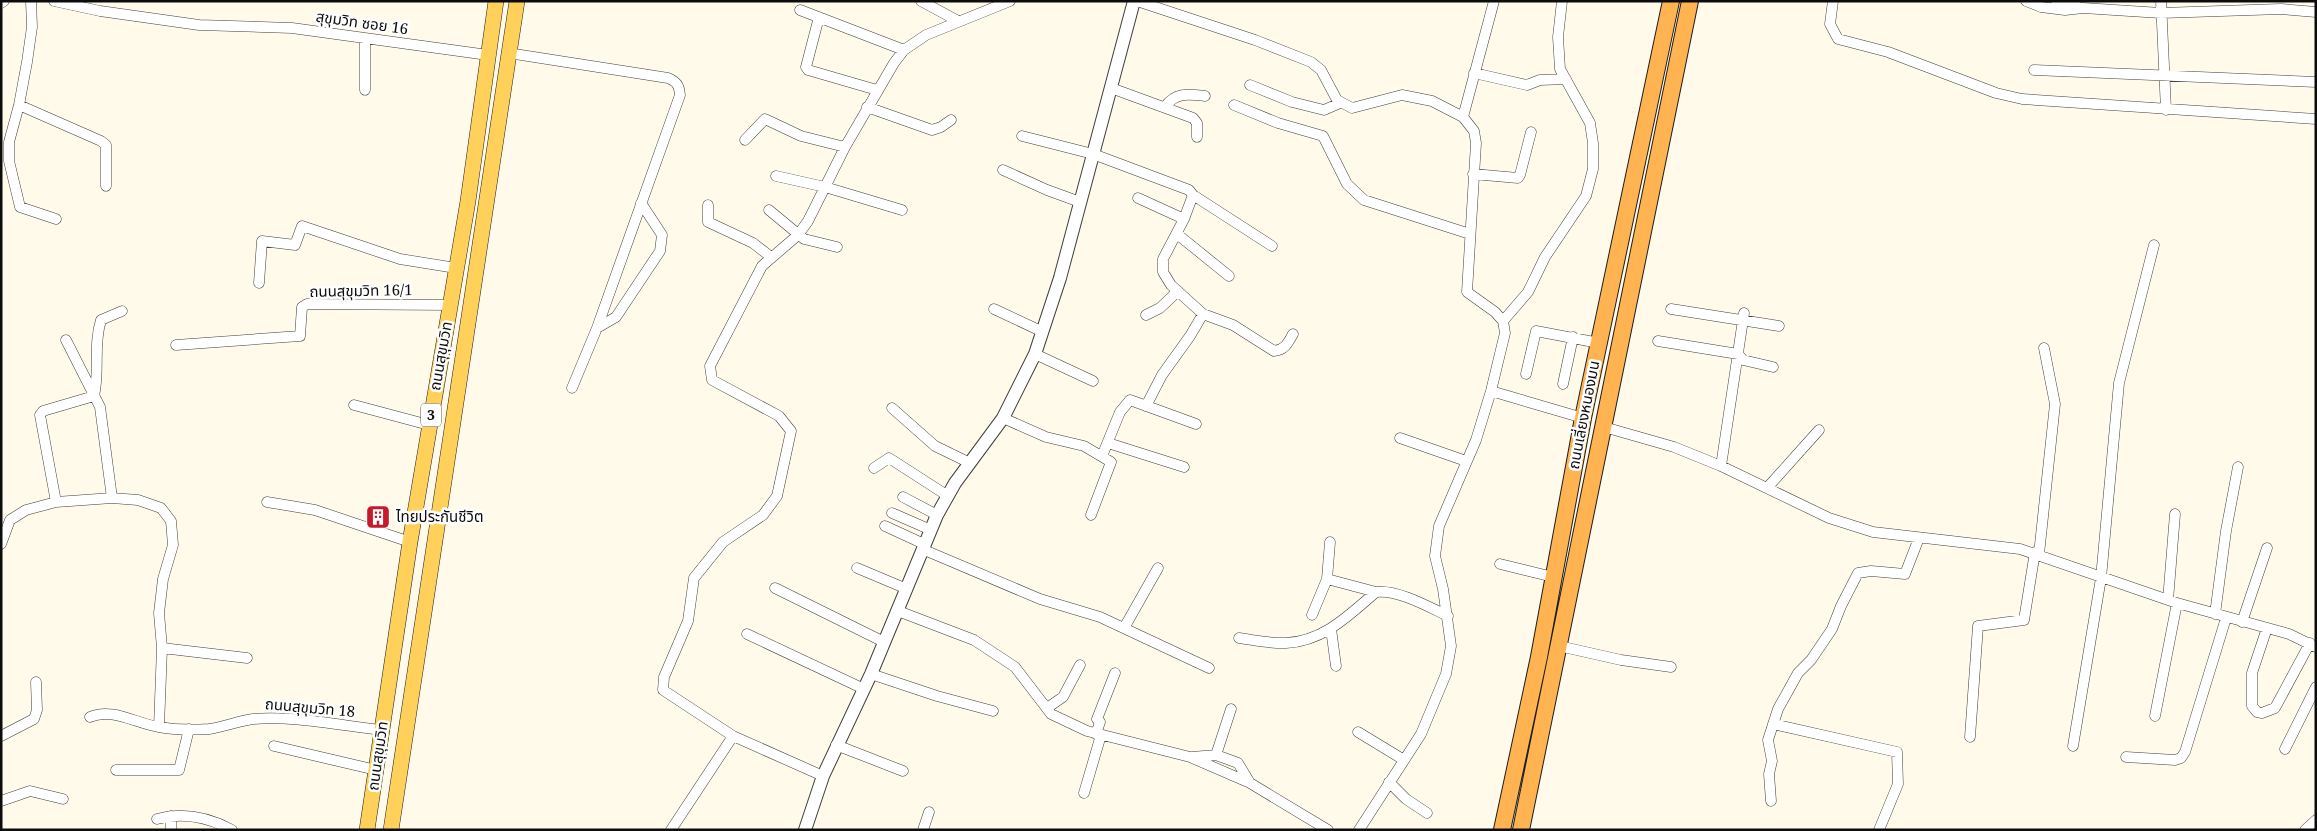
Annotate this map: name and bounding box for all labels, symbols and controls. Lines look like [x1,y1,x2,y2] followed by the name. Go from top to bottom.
[315,6,410,38] street label: สุขุมวิท ซอย 16
[309,279,413,301] street label: ถนนสุขุมวิท 16/1
[424,320,456,392] street label: ถนนสุขุมวิท
[1563,359,1603,471] street label: ถนนเลี่ยงหนองมน
[421,404,441,426] road number: 3
[365,504,391,530] building icon: ไทยประกันชีวิต
[395,506,483,526] place label: ไทยประกันชีวิต
[264,693,356,721] street label: ถนนสุขุมวิท 18
[362,720,392,792] street label: ถนนสุขุมวิท

